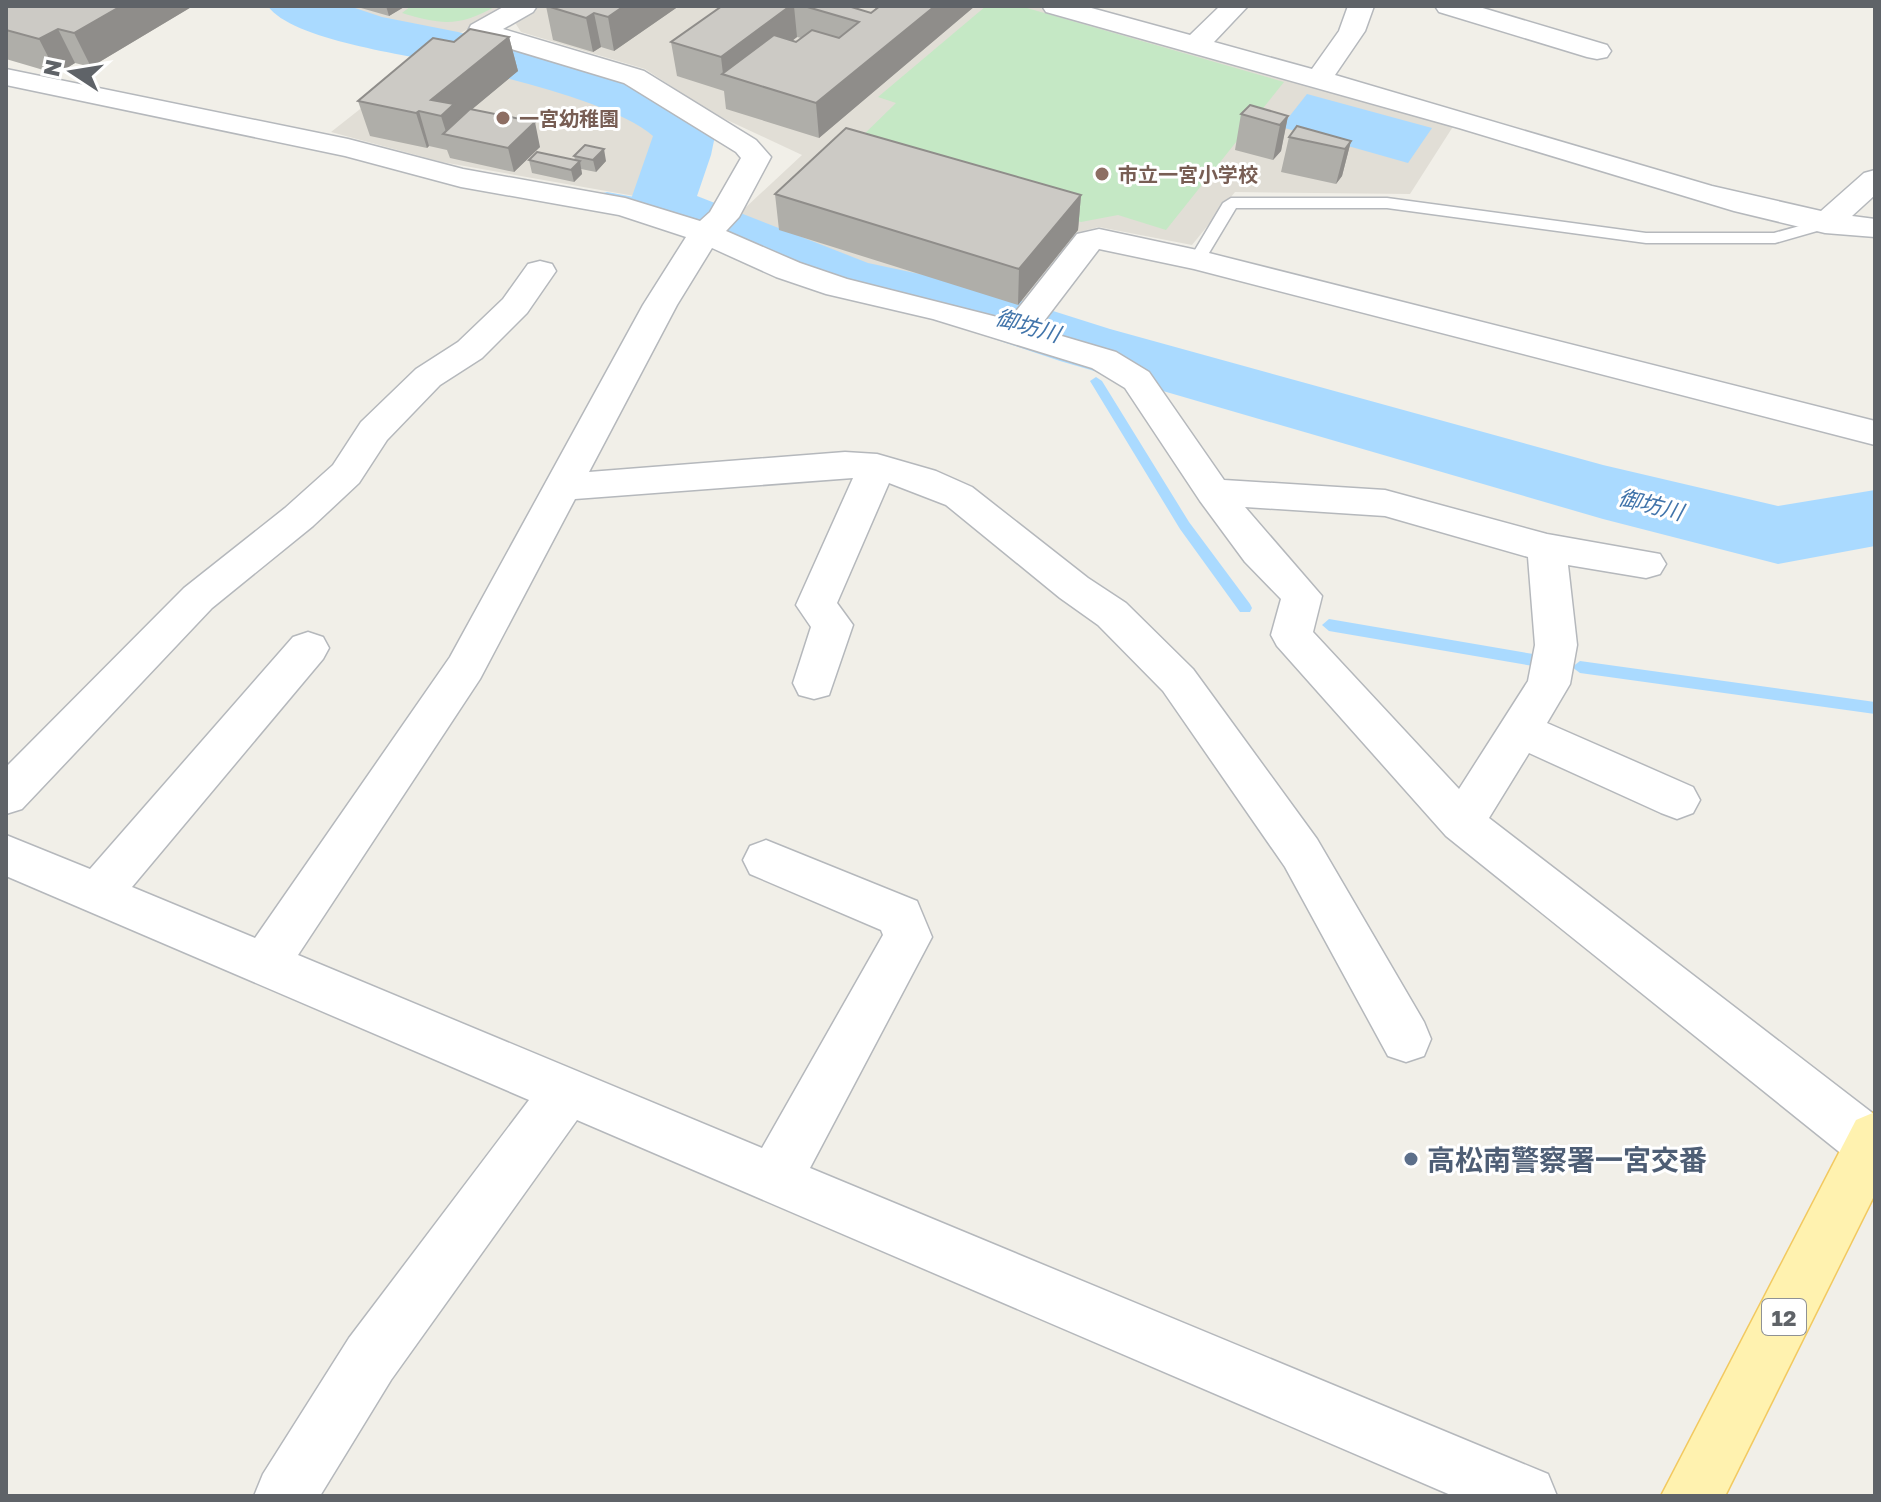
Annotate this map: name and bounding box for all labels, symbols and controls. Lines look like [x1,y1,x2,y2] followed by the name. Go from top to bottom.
[32,32,112,112] north arrow
[37,57,67,79] text: N
[519,106,619,130] place label: 一宮幼稚園
[494,109,512,127] marker: 一宮幼稚園
[1118,162,1258,186] place label: 市立一宮小学校
[1093,165,1111,183] marker: 市立一宮小学校
[993,303,1065,348] water label: 御坊川
[1616,483,1688,526] water label: 御坊川
[1427,1143,1707,1176] place label: 高松南警察署一宮交番
[1402,1150,1420,1168] marker: 高松南警察署一宮交番
[1762,1299,1806,1335] road number: 12

